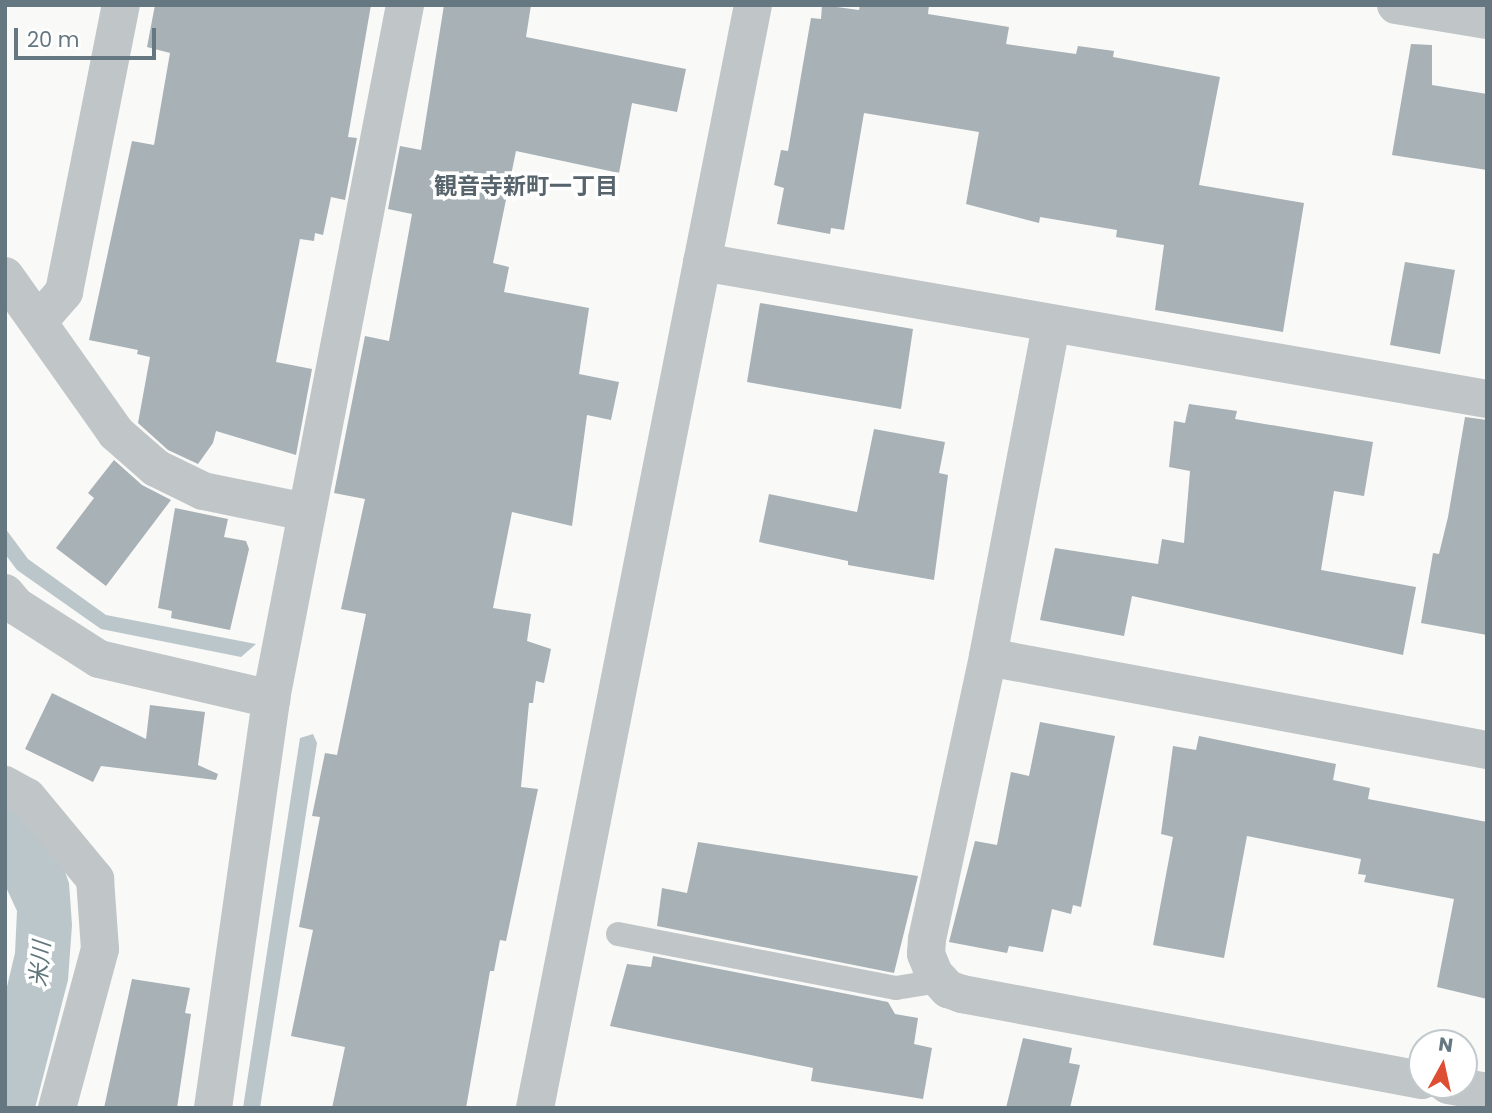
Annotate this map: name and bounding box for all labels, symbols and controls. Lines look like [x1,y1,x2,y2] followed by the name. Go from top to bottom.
[18,14,159,58] scale bar
[27,25,80,54] text: 20 m
[434,172,618,200] district label: 観音寺新町一丁目
[24,940,56,988] water label: 米川
[1408,1029,1478,1099] north arrow
[1437,1030,1455,1059] text: N

